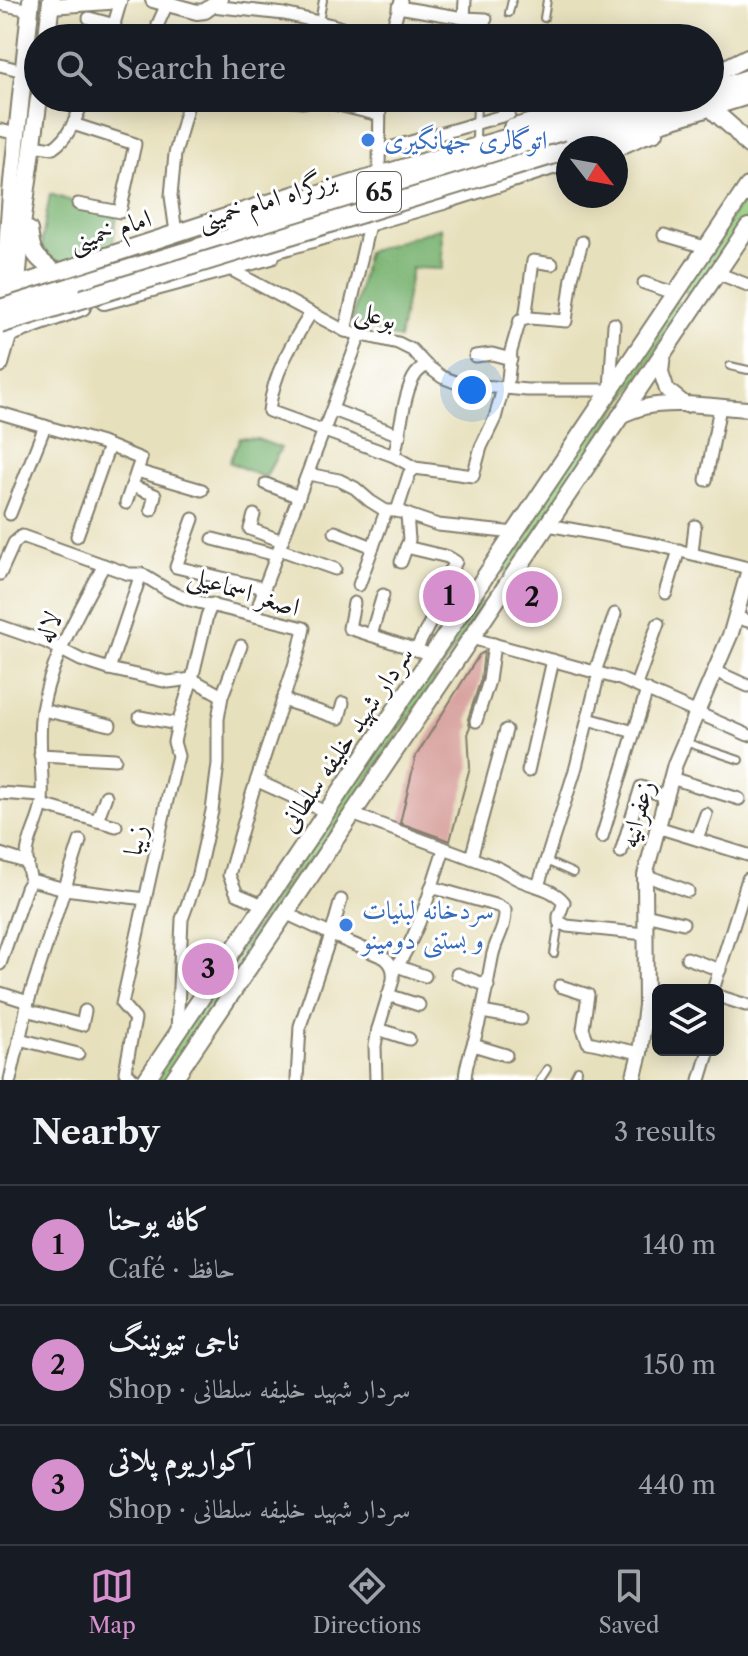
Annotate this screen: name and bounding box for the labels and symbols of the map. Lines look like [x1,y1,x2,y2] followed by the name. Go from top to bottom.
[384,124,547,157] place label: اتوگالری جهانگیری
[359,131,377,149] marker: اتوگالری جهانگیری
[556,136,628,208] north arrow
[193,163,343,243] street label: بزرگراه امام خمینی
[357,172,401,212] road number: 65
[65,202,157,265] street label: امام خمینی
[351,294,400,339] street label: بوعلی
[452,370,492,410] your location
[183,559,304,626] street label: اصغر اسماعیلی
[423,566,475,626] pin: 1
[506,567,558,627] pin: 2
[27,607,69,647] street label: لاله
[272,640,421,839] street label: سردار شهید خلیفه سلطانی
[613,777,662,851] street label: زعفرانیه
[116,822,155,858] street label: زیبا
[359,894,494,959] place label: سردخانه لبنیات و بستنی دومینو
[337,916,355,934] marker: سردخانه لبنیات و بستنی دومینو
[182,939,234,999] pin: 3

